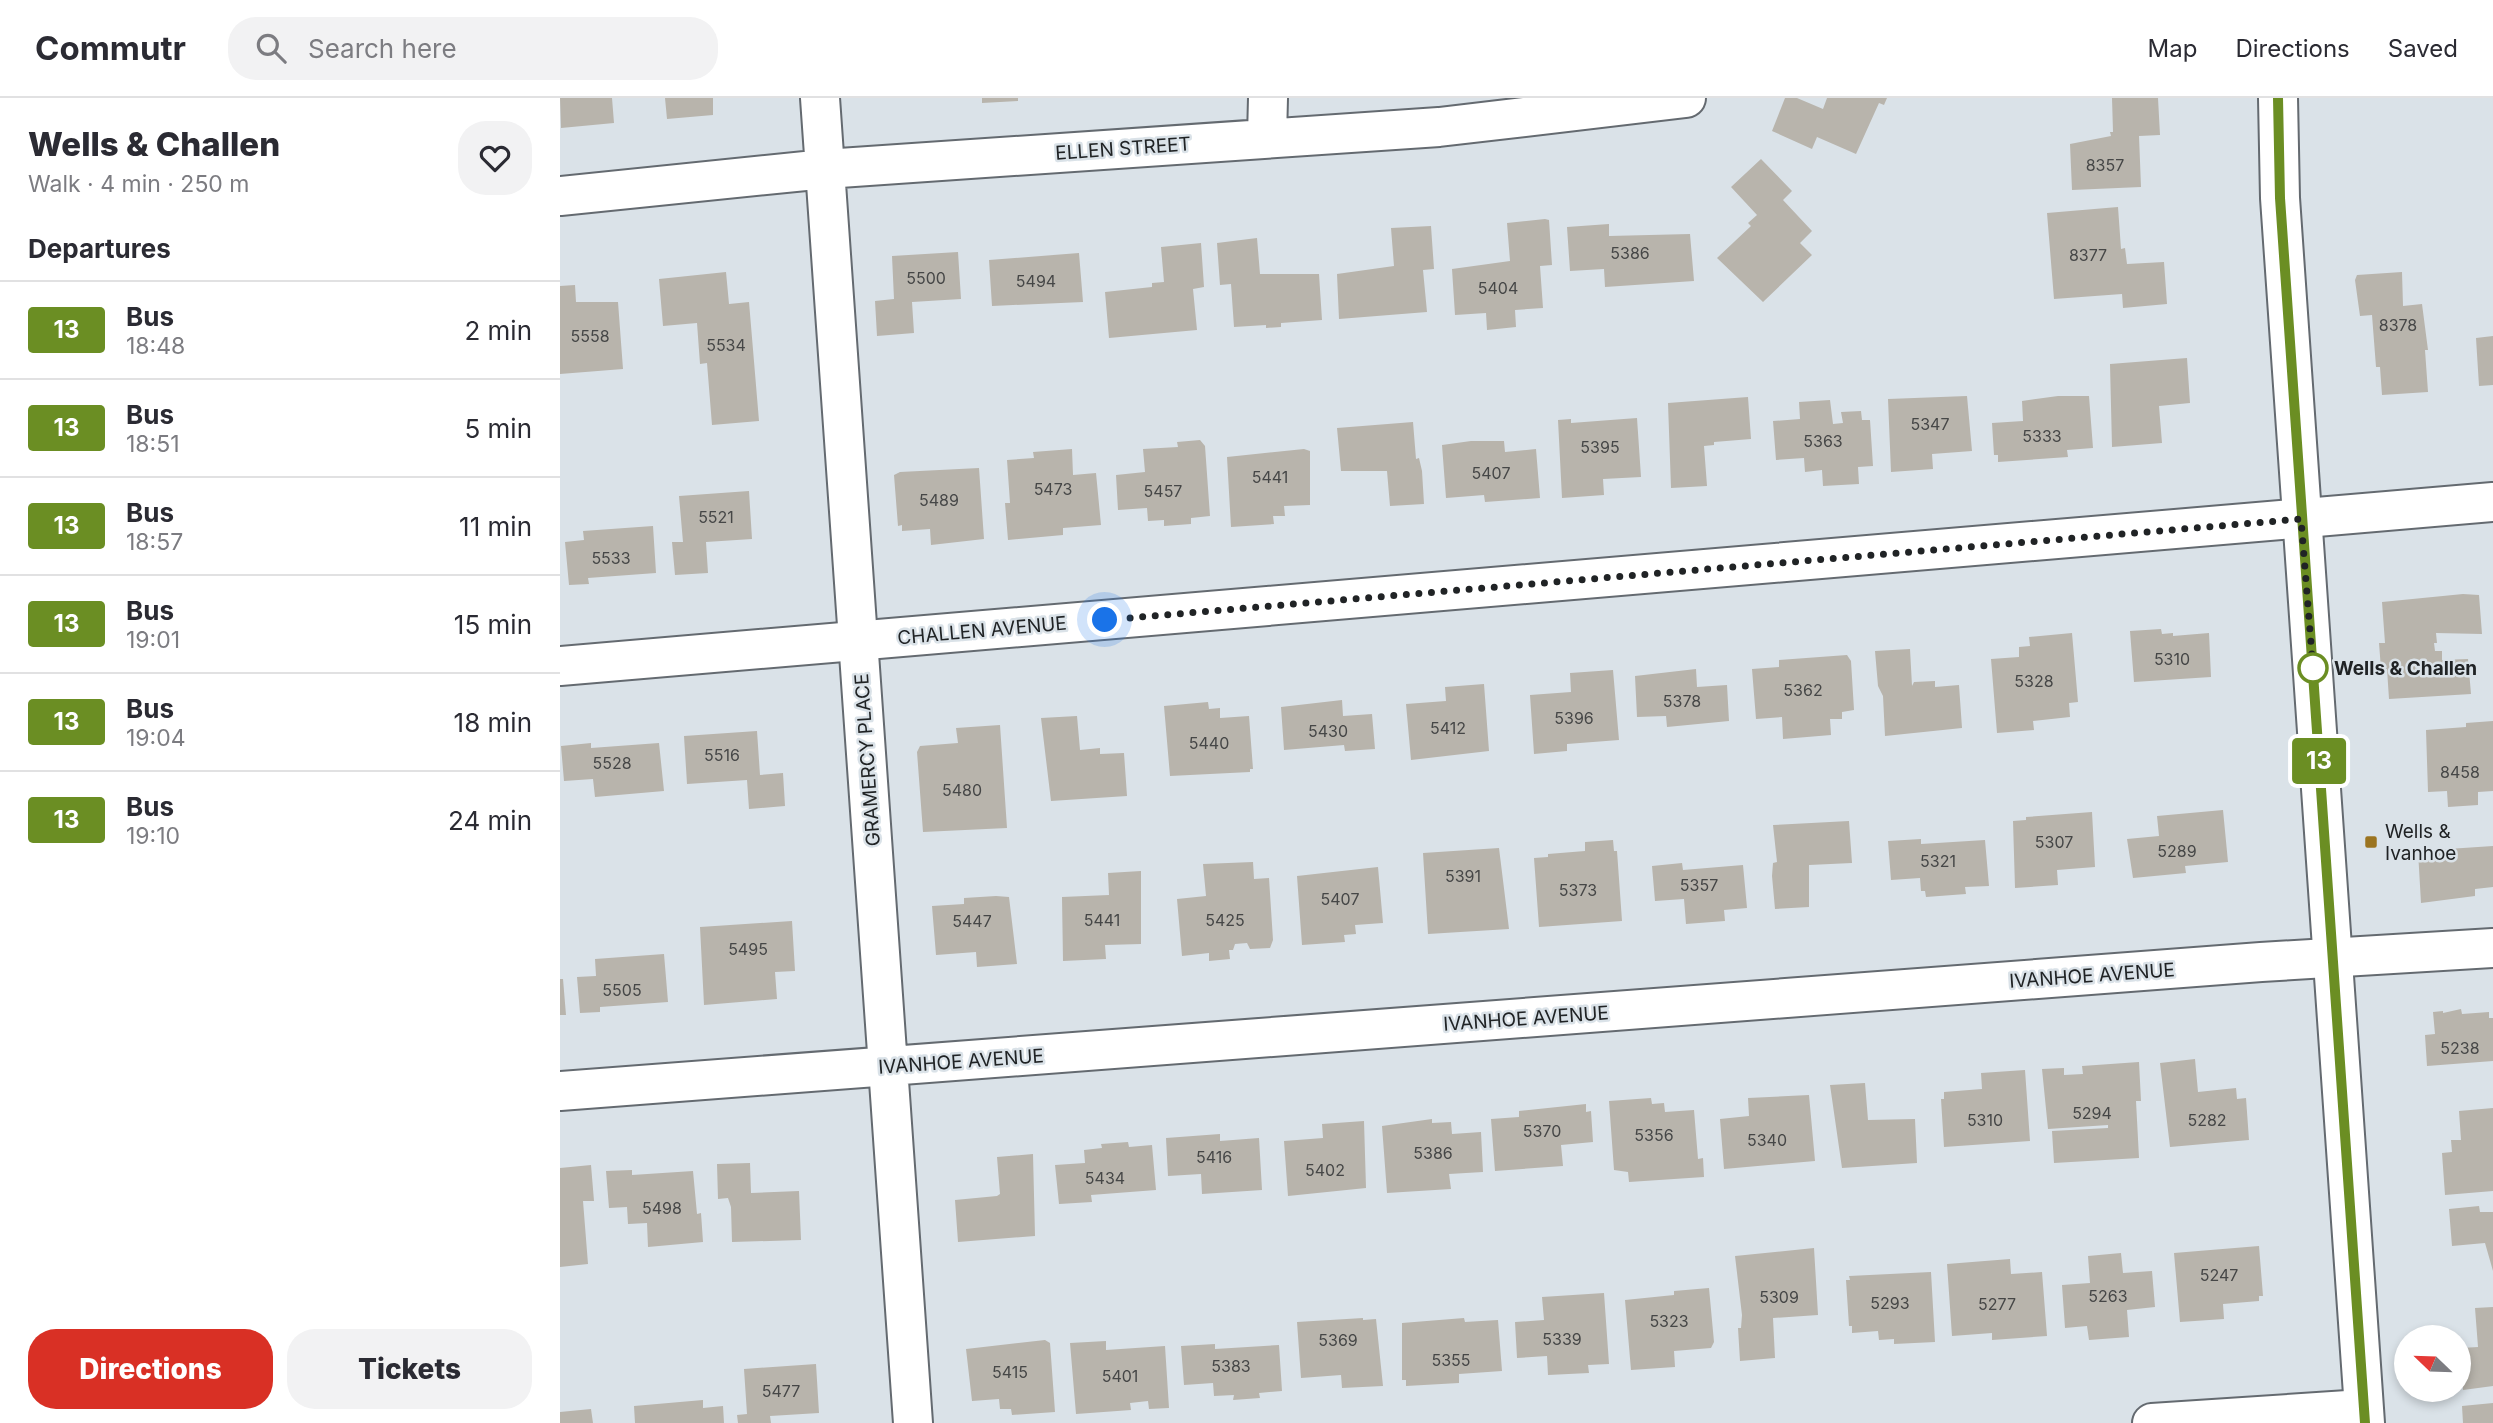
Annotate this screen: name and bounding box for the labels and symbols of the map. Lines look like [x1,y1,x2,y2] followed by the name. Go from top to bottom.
[1055,132,1192,165] street label: ELLEN STREET
[2086,155,2124,175] house number: 8357
[1610,243,1650,263] house number: 5386
[2069,245,2107,265] house number: 8377
[906,268,946,288] house number: 5500
[1016,271,1056,291] house number: 5494
[1478,278,1518,298] house number: 5404
[2379,315,2417,335] house number: 8378
[570,326,610,346] house number: 5558
[706,335,746,355] house number: 5534
[1911,414,1950,434] house number: 5347
[2022,426,2062,446] house number: 5333
[1803,431,1843,451] house number: 5363
[1580,437,1620,457] house number: 5395
[1472,463,1510,483] house number: 5407
[1252,467,1288,487] house number: 5441
[1034,479,1072,499] house number: 5473
[1144,481,1182,501] house number: 5457
[919,490,959,510] house number: 5489
[698,507,734,527] house number: 5521
[591,548,631,568] house number: 5533
[1087,602,1122,637] your location
[896,612,1068,649] street label: CHALLEN AVENUE
[2154,649,2190,669] house number: 5310
[2298,653,2328,683] marker: Wells & Challen
[2334,657,2477,680] place label: Wells & Challen
[2014,671,2054,691] house number: 5328
[850,673,885,847] street label: GRAMERCY PLACE
[1783,680,1823,700] house number: 5362
[1663,691,1701,711] house number: 5378
[1554,708,1594,728] house number: 5396
[1430,718,1466,738] house number: 5412
[1308,721,1348,741] house number: 5430
[1189,733,1229,753] house number: 5440
[2288,738,2350,784] line badge: 13
[704,745,740,765] house number: 5516
[592,753,632,773] house number: 5528
[2440,762,2480,782] house number: 8458
[942,780,982,800] house number: 5480
[2385,820,2456,865] place label: Wells & Ivanhoe
[2035,832,2073,852] house number: 5307
[2363,834,2379,850] marker: Wells & Ivanhoe
[2157,841,2197,861] house number: 5289
[1920,851,1956,871] house number: 5321
[1445,866,1481,886] house number: 5391
[1680,875,1718,895] house number: 5357
[1559,880,1597,900] house number: 5373
[1321,889,1359,909] house number: 5407
[1084,910,1120,930] house number: 5441
[1205,910,1245,930] house number: 5425
[952,911,992,931] house number: 5447
[728,939,768,959] house number: 5495
[2008,958,2176,993] street label: IVANHOE AVENUE
[602,980,642,1000] house number: 5505
[1442,1001,1610,1036] street label: IVANHOE AVENUE
[2440,1038,2480,1058] house number: 5238
[877,1044,1045,1079] street label: IVANHOE AVENUE
[2072,1103,2112,1123] house number: 5294
[1967,1110,2003,1130] house number: 5310
[2187,1110,2227,1130] house number: 5282
[1523,1121,1561,1141] house number: 5370
[1634,1125,1674,1145] house number: 5356
[1747,1130,1787,1150] house number: 5340
[1413,1143,1453,1163] house number: 5386
[1196,1147,1232,1167] house number: 5416
[1305,1160,1345,1180] house number: 5402
[1085,1168,1125,1188] house number: 5434
[642,1198,682,1218] house number: 5498
[2200,1265,2238,1285] house number: 5247
[2088,1286,2128,1306] house number: 5263
[1759,1287,1799,1307] house number: 5309
[1870,1293,1910,1313] house number: 5293
[1978,1294,2016,1314] house number: 5277
[1649,1311,1689,1331] house number: 5323
[2394,1325,2471,1402] north arrow
[1542,1329,1582,1349] house number: 5339
[1318,1330,1358,1350] house number: 5369
[1431,1350,1471,1370] house number: 5355
[1211,1356,1251,1376] house number: 5383
[992,1362,1028,1382] house number: 5415
[1102,1366,1138,1386] house number: 5401
[762,1381,800,1401] house number: 5477

